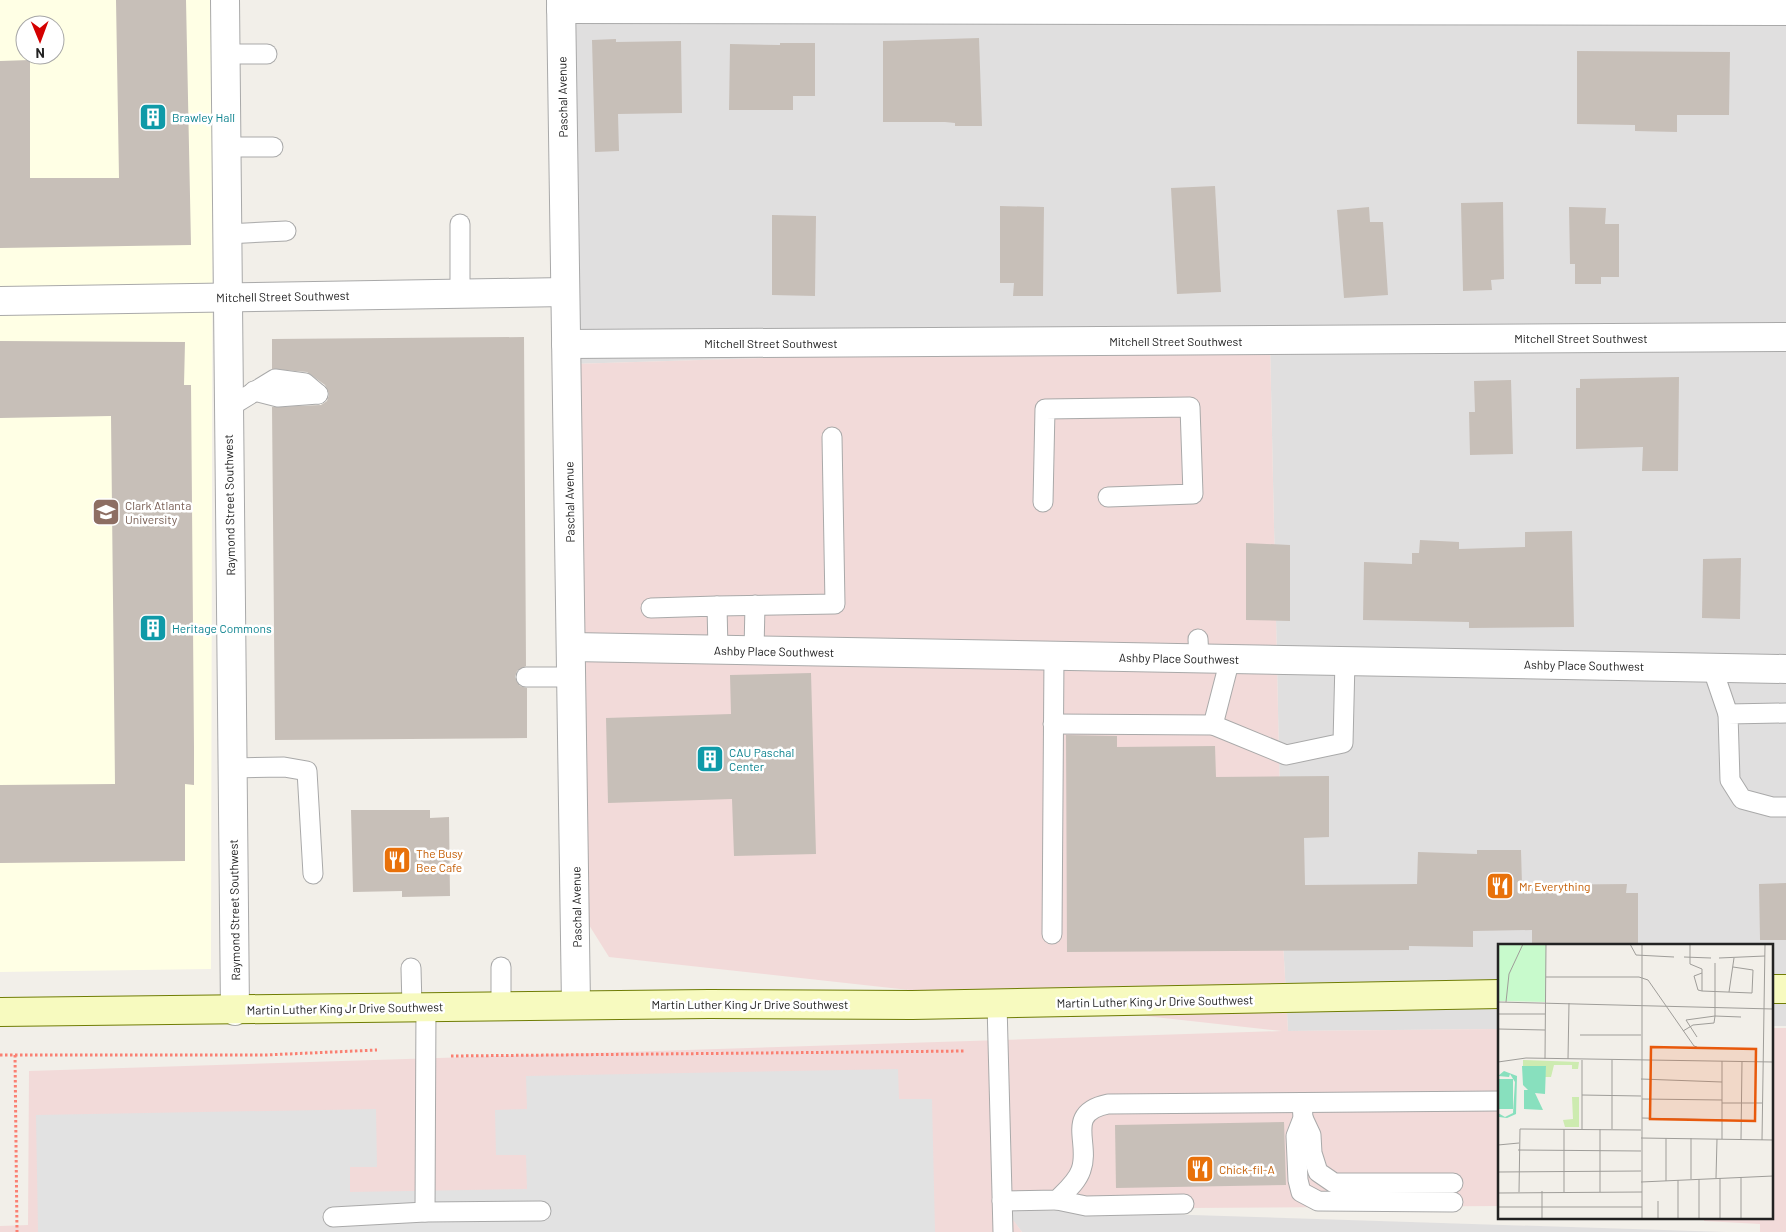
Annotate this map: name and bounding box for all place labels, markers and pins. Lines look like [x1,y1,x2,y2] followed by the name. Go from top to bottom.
[138,102,168,132] building icon: Brawley Hall
[172,110,235,124] place label: Brawley Hall
[91,497,121,527] school or university icon: Clark Atlanta University
[125,498,191,526] place label: Clark Atlanta University
[138,613,168,643] building icon: Heritage Commons
[172,621,272,635] place label: Heritage Commons
[695,744,725,774] building icon: CAU Paschal Center
[729,745,794,773] place label: CAU Paschal Center
[382,845,412,875] restaurant icon: The Busy Bee Cafe
[416,846,463,874] place label: The Busy Bee Cafe
[1485,871,1515,901] restaurant icon: Mr Everything
[1519,879,1591,893] place label: Mr Everything
[1185,1154,1215,1184] restaurant icon: Chick-fil-A
[1219,1162,1275,1176] place label: Chick-fil-A

